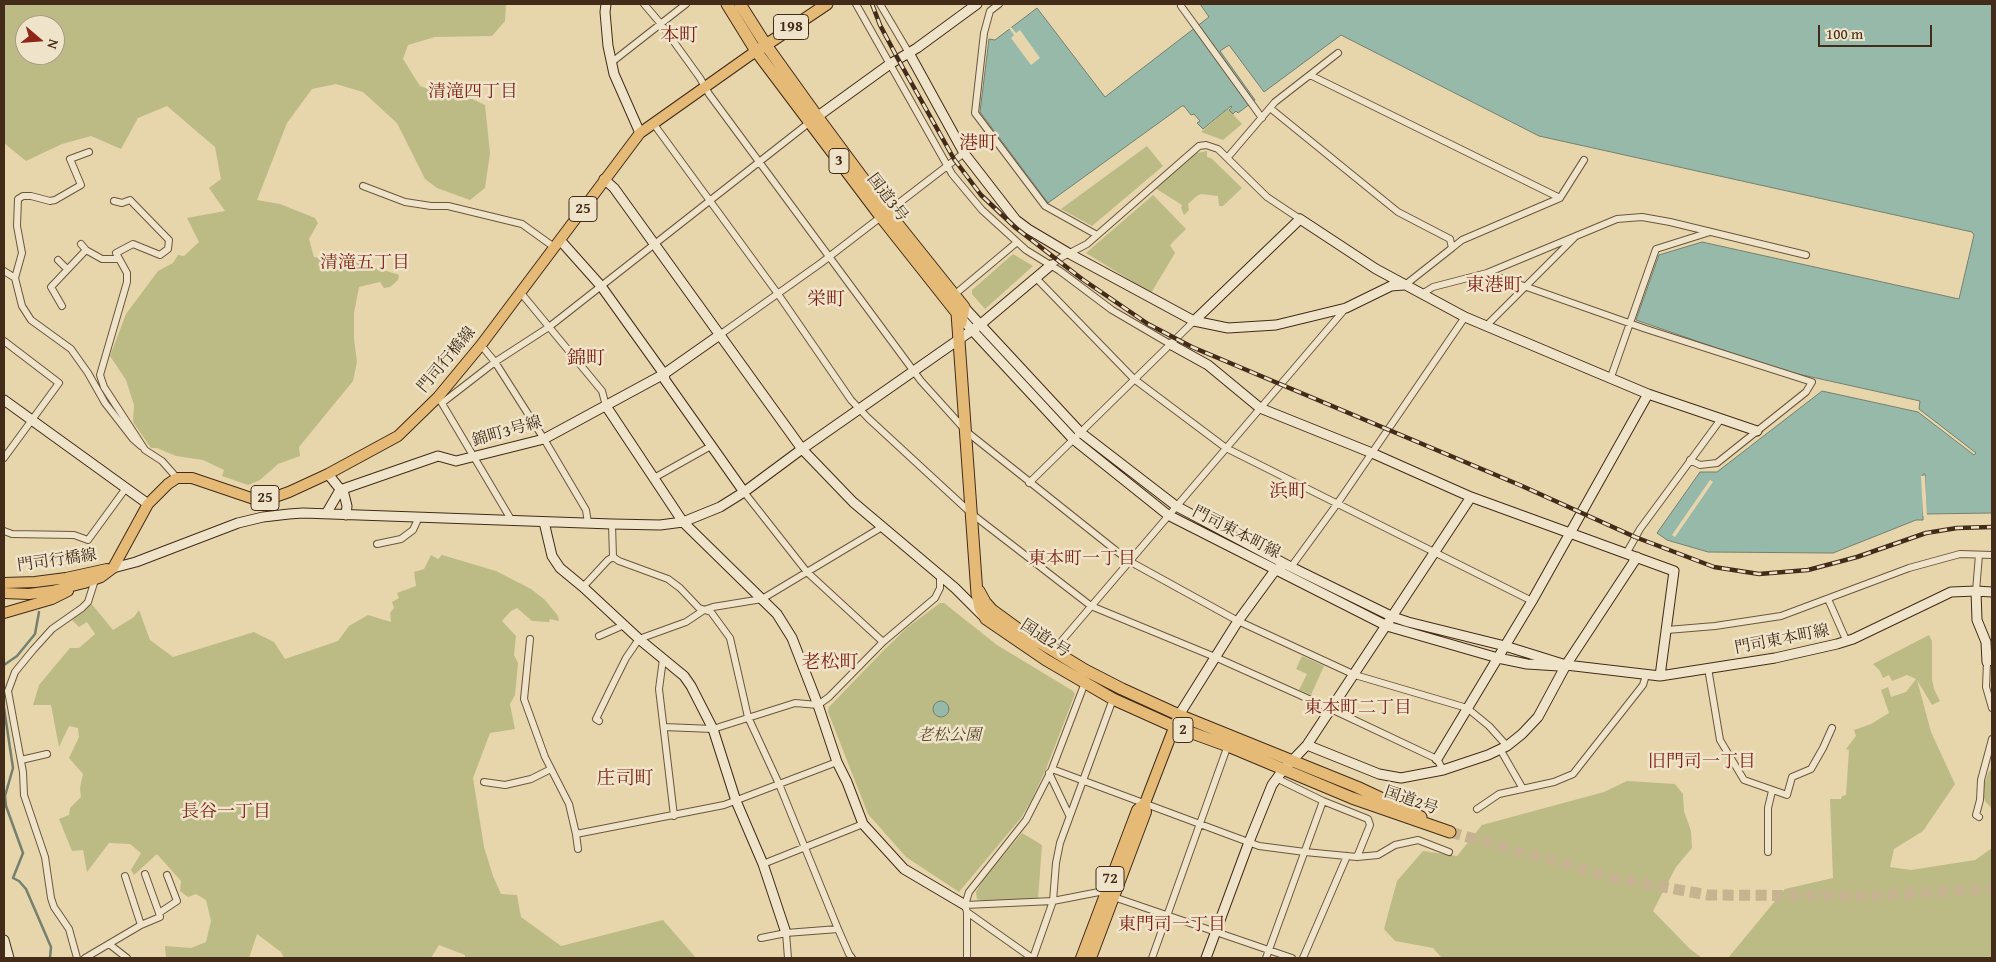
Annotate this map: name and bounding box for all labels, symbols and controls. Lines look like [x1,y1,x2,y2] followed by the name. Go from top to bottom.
[15,15,65,65] north arrow
[774,15,808,40] road number: 198
[1821,15,1935,47] scale bar
[1826,23,1863,44] text: 100 m
[660,25,698,47] district label: 本町
[42,37,64,52] text: N
[428,81,518,103] district label: 清滝四丁目
[959,133,997,155] district label: 港町
[829,148,849,174] road number: 3
[863,170,911,226] street label: 国道3号
[569,196,597,222] road number: 25
[320,252,410,274] district label: 清滝五丁目
[1466,275,1522,297] district label: 東港町
[807,289,845,311] district label: 栄町
[414,323,480,397] street label: 門司行橋線
[567,348,605,370] district label: 錦町
[470,413,544,451] street label: 錦町3号線
[1269,481,1307,503] district label: 浜町
[251,486,279,510] road number: 25
[1189,503,1283,563] street label: 門司東本町線
[16,546,98,576] street label: 門司行橋線
[1028,548,1136,570] district label: 東本町一丁目
[1016,616,1074,662] street label: 国道2号
[1733,621,1831,659] street label: 門司東本町線
[802,652,858,674] district label: 老松町
[1304,697,1412,719] district label: 東本町二丁目
[1173,718,1193,742] road number: 2
[917,726,981,746] park label: 老松公園
[1648,751,1756,773] district label: 旧門司一丁目
[597,768,653,790] district label: 庄司町
[1382,783,1440,819] street label: 国道2号
[181,801,271,823] district label: 長谷一丁目
[1096,866,1124,892] road number: 72
[1118,914,1226,936] district label: 東門司一丁目

